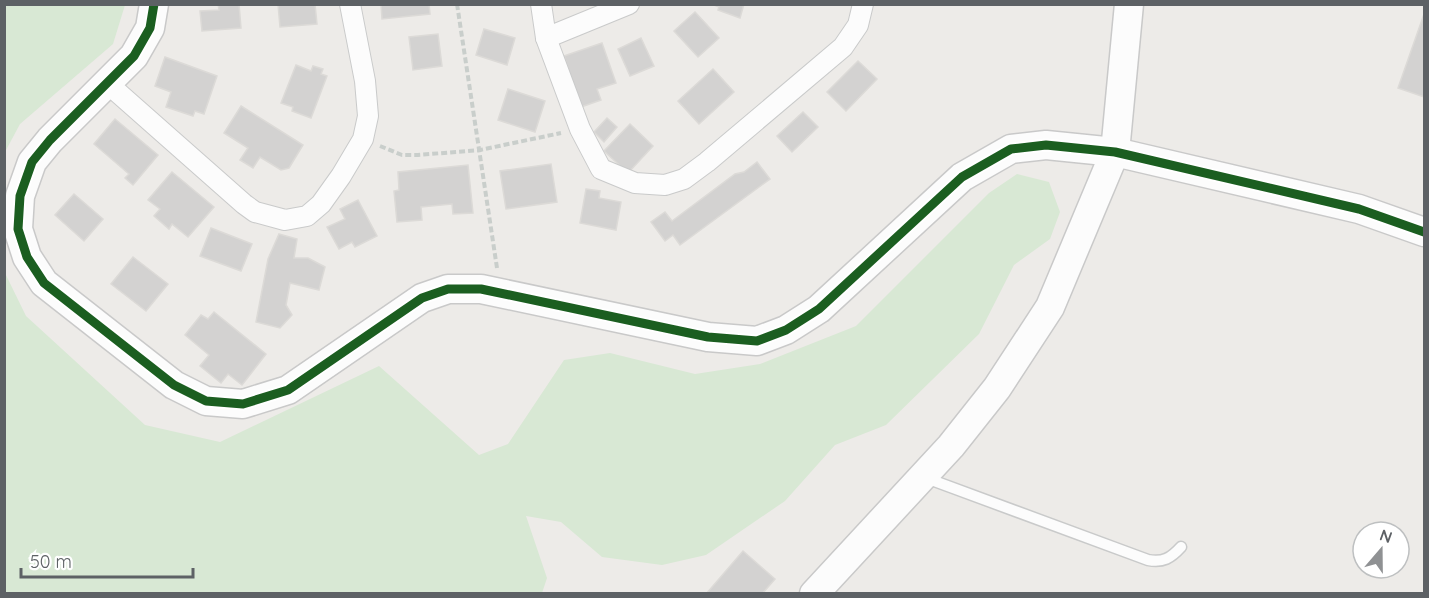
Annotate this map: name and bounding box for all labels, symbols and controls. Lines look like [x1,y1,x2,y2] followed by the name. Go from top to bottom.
[1351,520,1411,580] north arrow
[1377,524,1395,547] text: N
[21,541,194,579] scale bar
[30,550,72,573] text: 50 m

